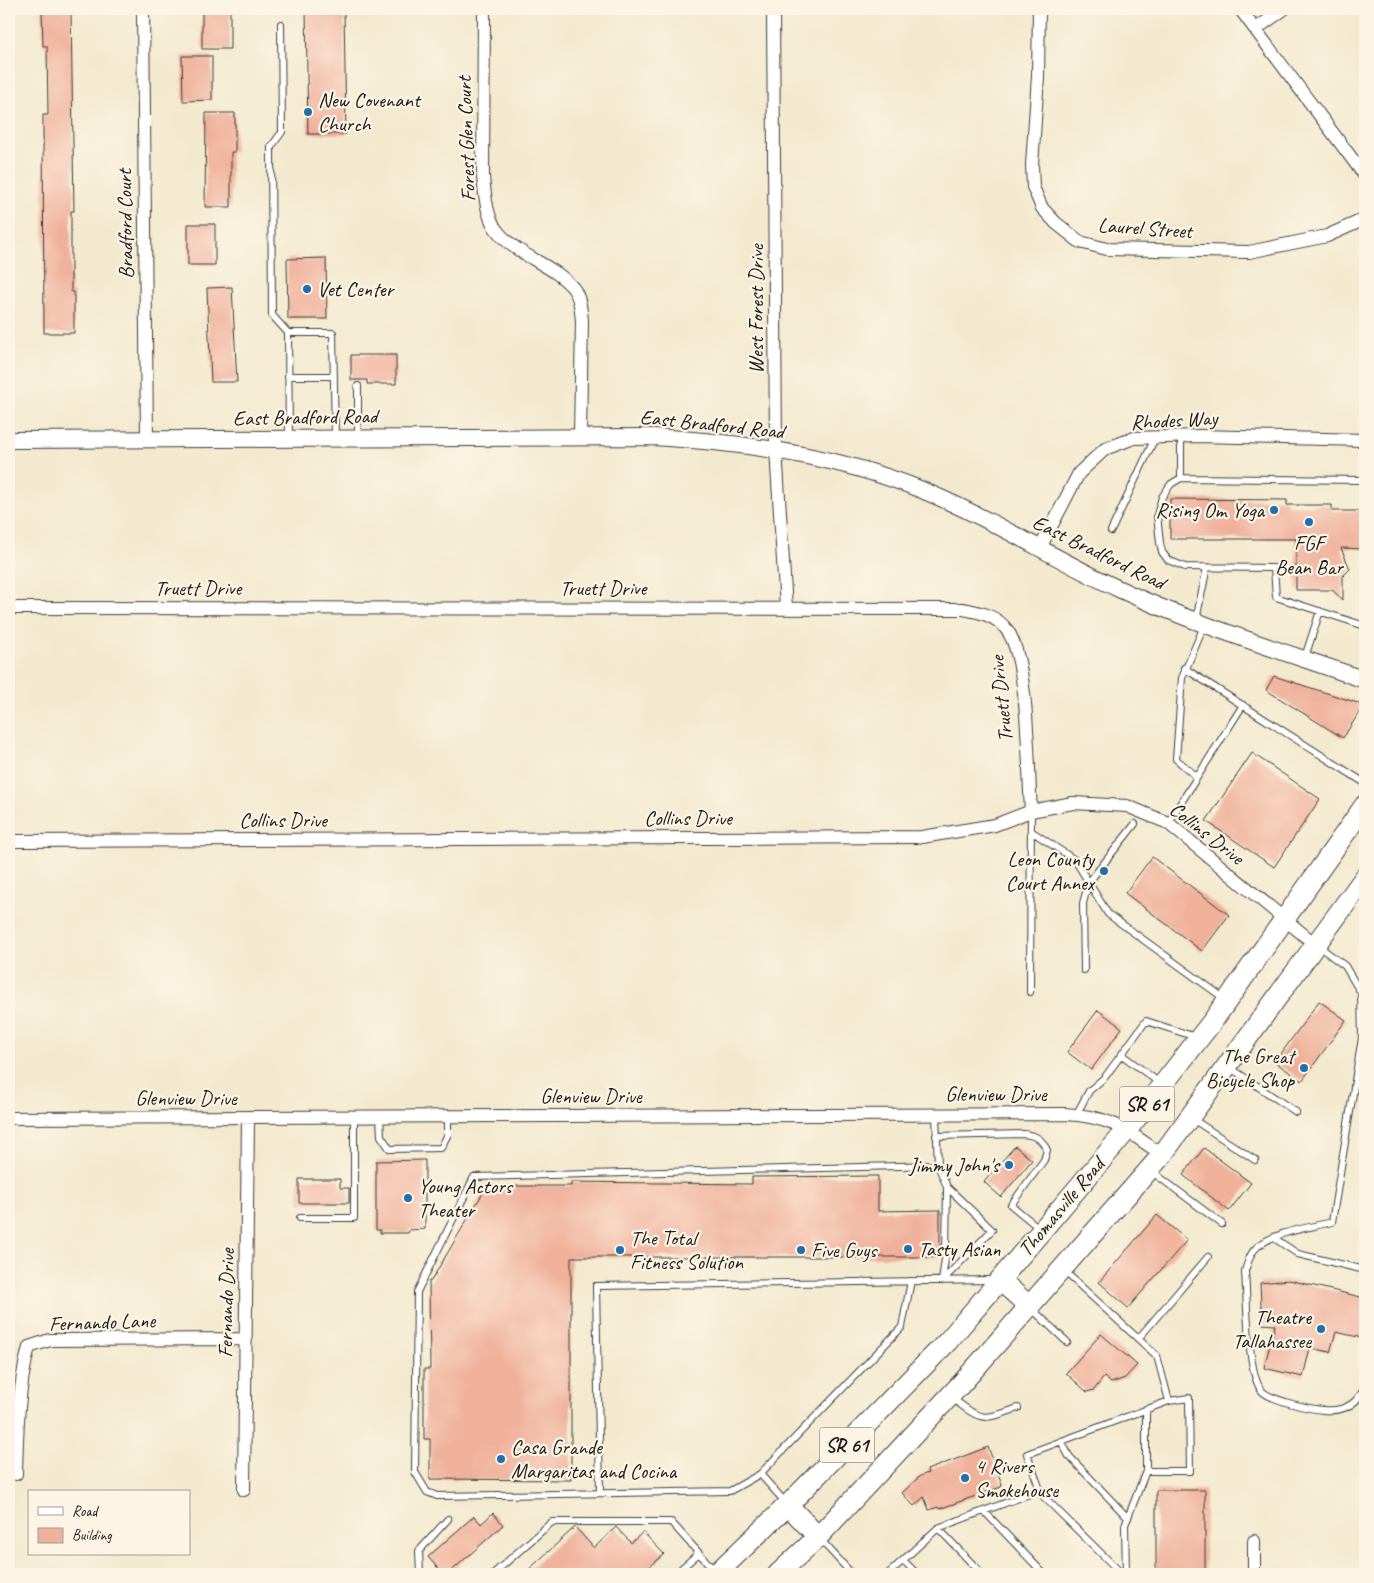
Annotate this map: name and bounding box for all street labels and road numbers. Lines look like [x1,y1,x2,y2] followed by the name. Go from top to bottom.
[451,74,481,202] street label: Forest Glen Court
[111,167,139,279] street label: Bradford Court
[1097,212,1195,244] street label: Laurel Street
[743,243,769,374] street label: West Forest Drive
[233,403,381,431] street label: East Bradford Road
[639,404,789,445] street label: East Bradford Road
[1130,405,1220,435] street label: Rhodes Way
[1028,509,1173,597] street label: East Bradford Road
[155,575,244,601] street label: Truett Drive
[560,575,649,601] street label: Truett Drive
[983,652,1018,743] street label: Truett Drive
[1165,796,1251,871] street label: Collins Drive
[644,805,734,831] street label: Collins Drive
[239,807,329,833] street label: Collins Drive
[945,1081,1048,1107] street label: Glenview Drive
[540,1083,643,1109] street label: Glenview Drive
[135,1085,238,1111] street label: Glenview Drive
[1120,1086,1174,1122] road number: SR 61
[1012,1149,1112,1262] street label: Thomasville Road
[212,1247,240,1358] street label: Fernando Drive
[49,1307,157,1337] street label: Fernando Lane
[820,1428,874,1462] road number: SR 61

